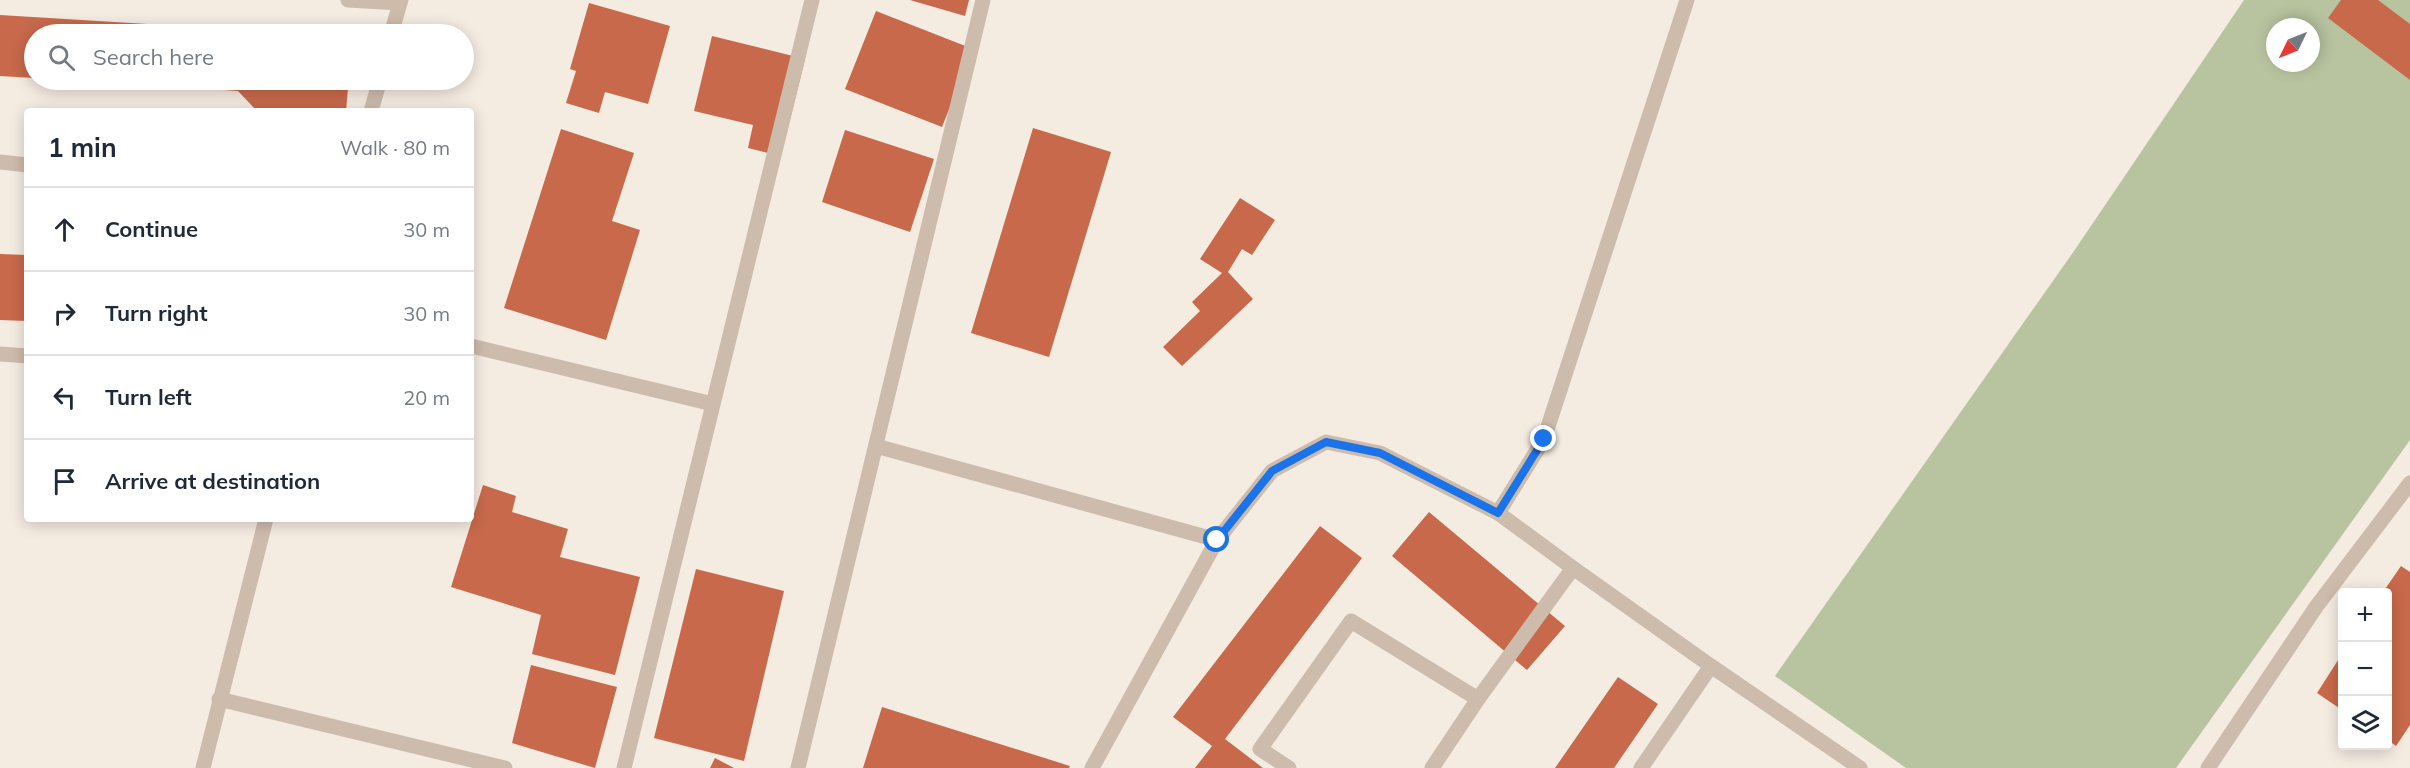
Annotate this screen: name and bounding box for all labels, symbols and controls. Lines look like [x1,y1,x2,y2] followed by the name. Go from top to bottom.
[2266,18,2320,72] north arrow
[24,24,474,90] search box
[45,41,78,74] icon: search
[93,43,214,71] text: Search here
[48,131,117,164] text: 1 min
[340,135,450,160] text: Walk · 80 m
[48,213,81,246] icon: ahead
[105,215,198,243] text: Continue
[403,217,450,242] text: 30 m
[48,297,81,330] icon: right
[105,299,208,327] text: Turn right
[403,301,450,326] text: 30 m
[48,381,81,414] icon: left
[105,383,192,411] text: Turn left
[403,385,450,410] text: 20 m
[1530,425,1556,451] route end
[48,465,81,498] icon: arrive
[105,467,320,495] text: Arrive at destination
[1203,526,1229,552] route start
[2338,588,2392,750] map controls
[2338,588,2392,642] button: +
[2338,642,2392,696] button: −
[2338,696,2392,750] button: layers

